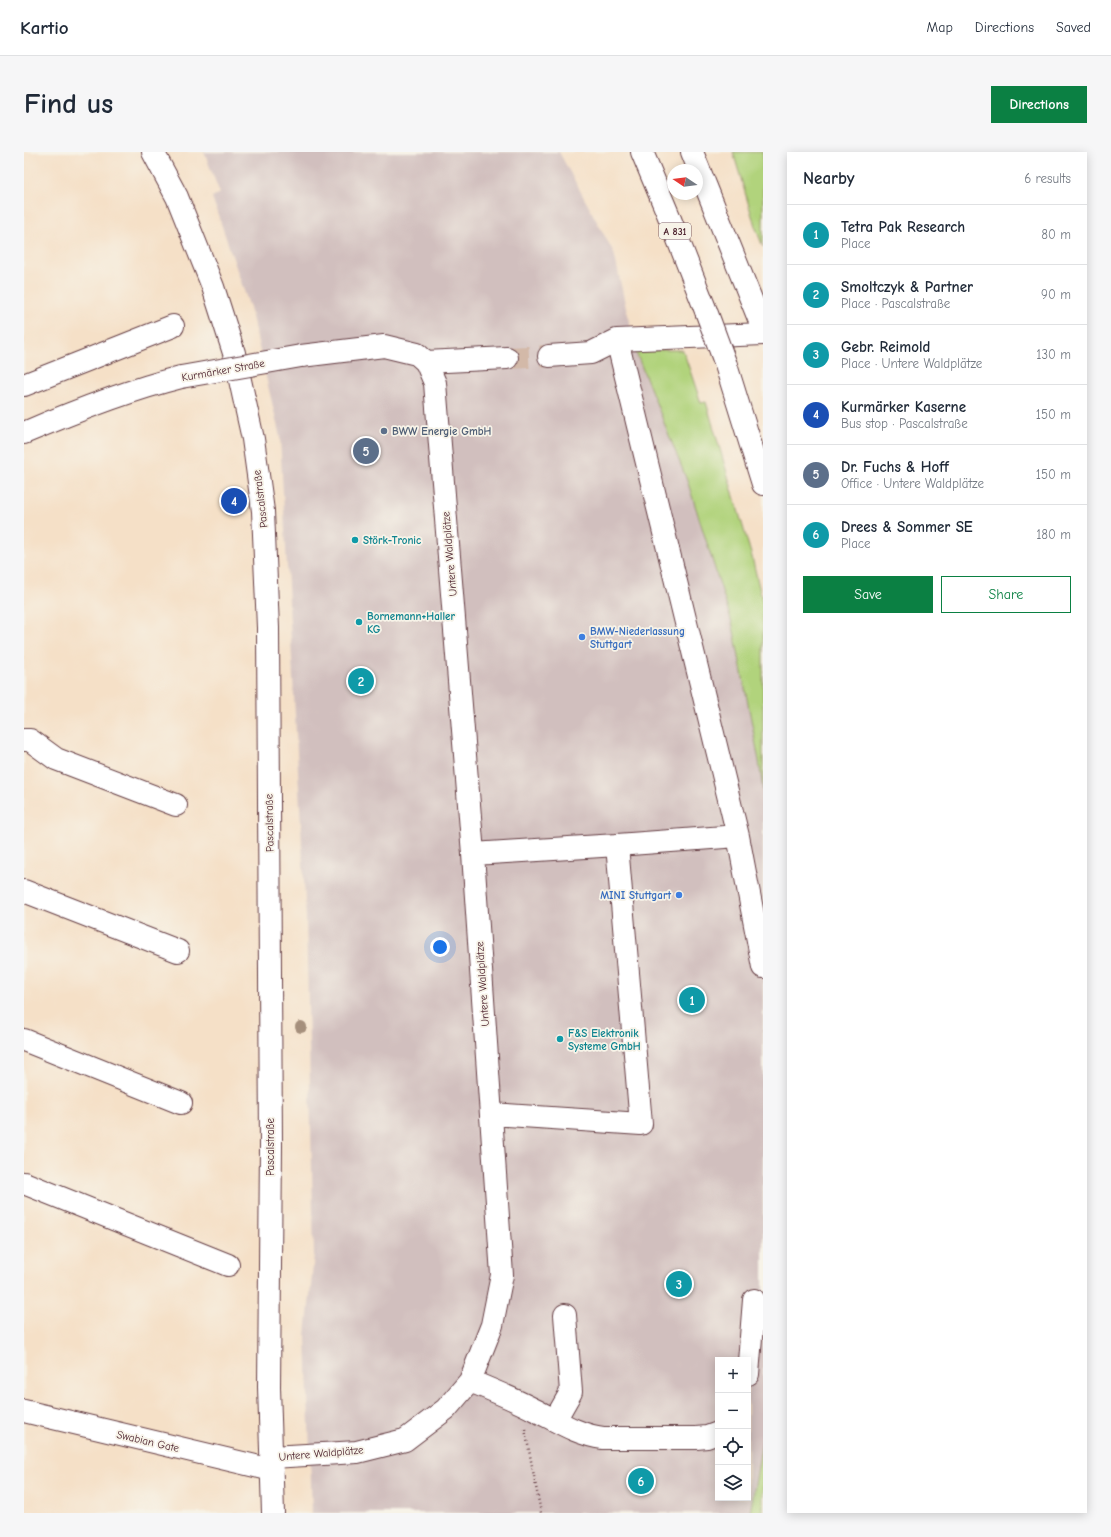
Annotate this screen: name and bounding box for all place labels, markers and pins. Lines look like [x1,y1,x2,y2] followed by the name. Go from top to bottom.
[392,425,492,438] place label: BWW Energie GmbH
[379,426,389,436] marker: BWW Energie GmbH
[353,436,379,466] pin: 5
[221,486,247,516] pin: 4
[363,534,421,547] place label: Störk-Tronic
[350,535,360,545] marker: Störk-Tronic
[367,610,455,636] place label: Bornemann+Haller KG
[354,617,364,627] marker: Bornemann+Haller KG
[590,625,685,651] place label: BMW-Niederlassung Stuttgart
[577,632,587,642] marker: BMW-Niederlassung Stuttgart
[348,666,374,696] pin: 2
[600,889,671,902] place label: MINI Stuttgart
[674,890,684,900] marker: MINI Stuttgart
[679,985,705,1015] pin: 1
[568,1027,641,1053] place label: F&S Elektronik Systeme GmbH
[555,1034,565,1044] marker: F&S Elektronik Systeme GmbH
[666,1269,692,1299] pin: 3
[628,1466,654,1496] pin: 6

